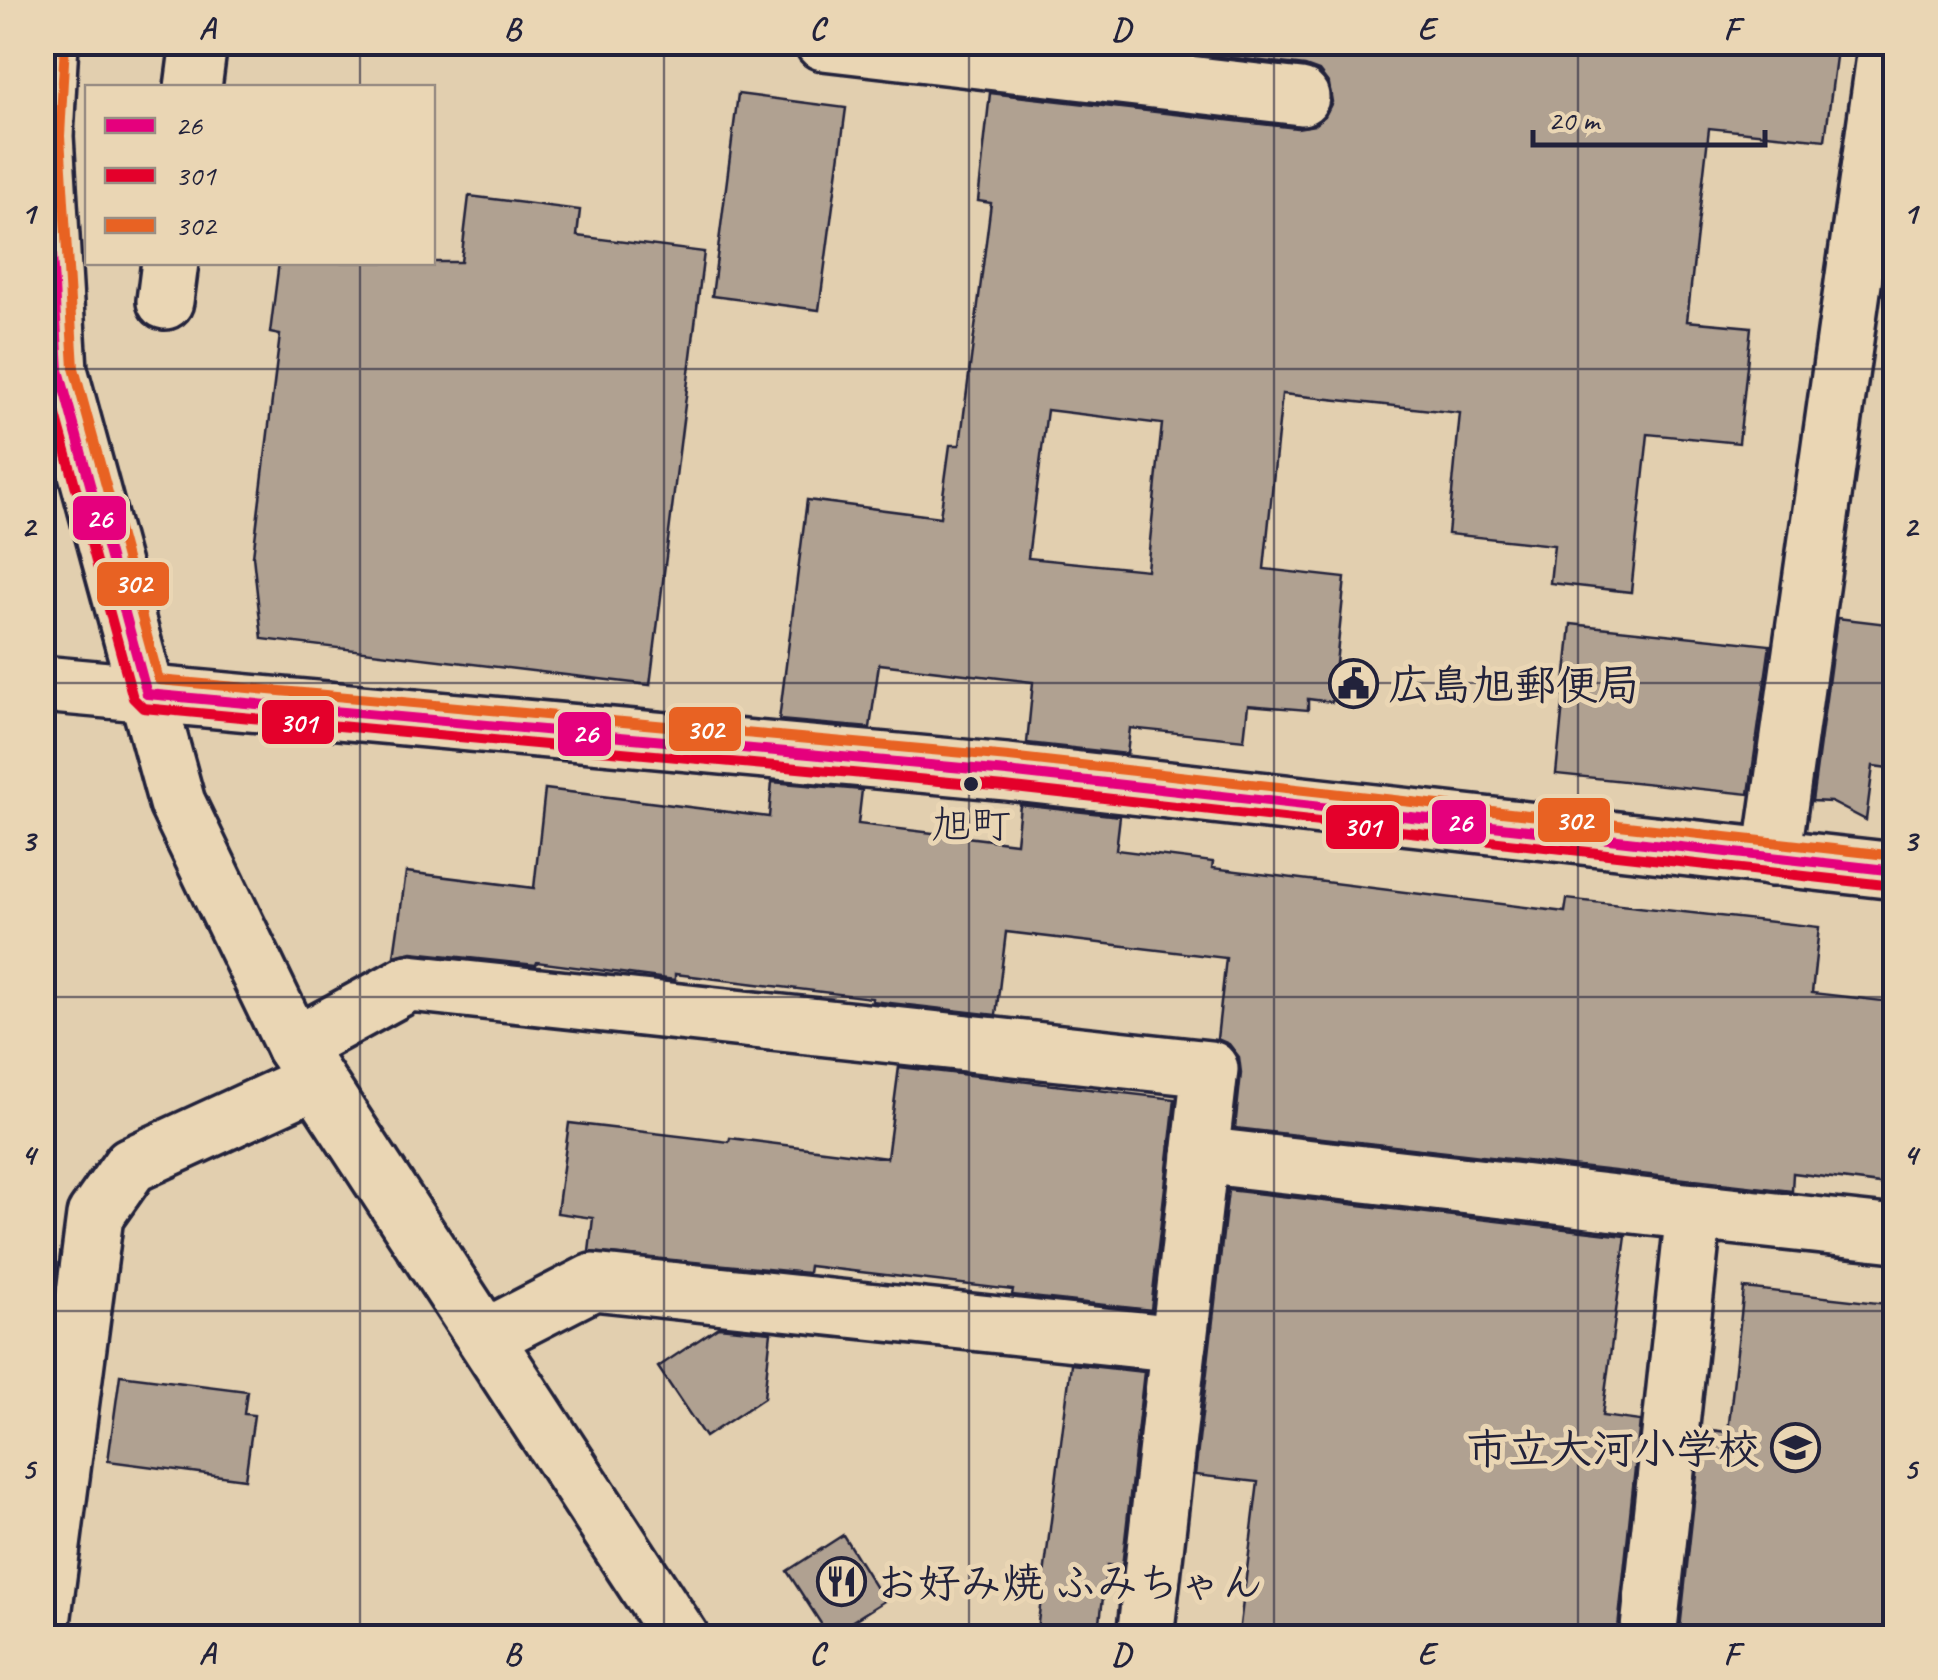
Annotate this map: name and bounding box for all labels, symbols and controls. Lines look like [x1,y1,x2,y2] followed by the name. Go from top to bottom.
[199,8,218,49] text: A
[504,8,523,49] text: B
[809,8,829,49] text: C
[1112,8,1134,49] text: D
[1417,8,1439,49] text: E
[1724,8,1746,49] text: F
[85,85,435,265] legend
[1533,85,1766,147] scale bar
[1548,101,1601,139] text: 20 m
[175,106,203,144] text: 26
[175,156,217,194] text: 301
[21,192,39,233] text: 1
[1903,192,1921,233] text: 1
[175,206,218,244] text: 302
[71,494,128,542] line badge: 26
[86,501,114,536] text: 26
[21,506,38,547] text: 2
[1903,506,1920,547] text: 2
[95,560,171,608] line badge: 302
[114,566,154,601] text: 302
[1327,658,1379,710] public building icon: 広島旭郵便局
[1388,659,1640,712] place label: 広島旭郵便局
[260,698,336,746] line badge: 301
[279,705,320,740] text: 301
[667,705,743,753] line badge: 302
[556,710,613,758] line badge: 26
[686,712,726,747] text: 302
[572,716,600,751] text: 26
[961,774,981,794] marker: 旭町
[1536,796,1612,844] line badge: 302
[1430,798,1488,846] line badge: 26
[931,800,1011,850] place label: 旭町
[1324,803,1401,851] line badge: 301
[1555,803,1595,838] text: 302
[1446,805,1474,840] text: 26
[1343,809,1384,844] text: 301
[21,820,38,861] text: 3
[1903,820,1920,861] text: 3
[21,1134,39,1175] text: 4
[1903,1134,1921,1175] text: 4
[1769,1422,1821,1474] school or university icon: 市立大河小学校
[1466,1423,1760,1476] place label: 市立大河小学校
[21,1448,38,1489] text: 5
[1903,1448,1920,1489] text: 5
[815,1556,867,1608] restaurant icon: お好み焼 ふみちゃん
[876,1557,1263,1610] place label: お好み焼 ふみちゃん
[199,1633,218,1674] text: A
[504,1633,523,1674] text: B
[809,1633,829,1674] text: C
[1112,1633,1134,1674] text: D
[1417,1633,1439,1674] text: E
[1724,1633,1746,1674] text: F

